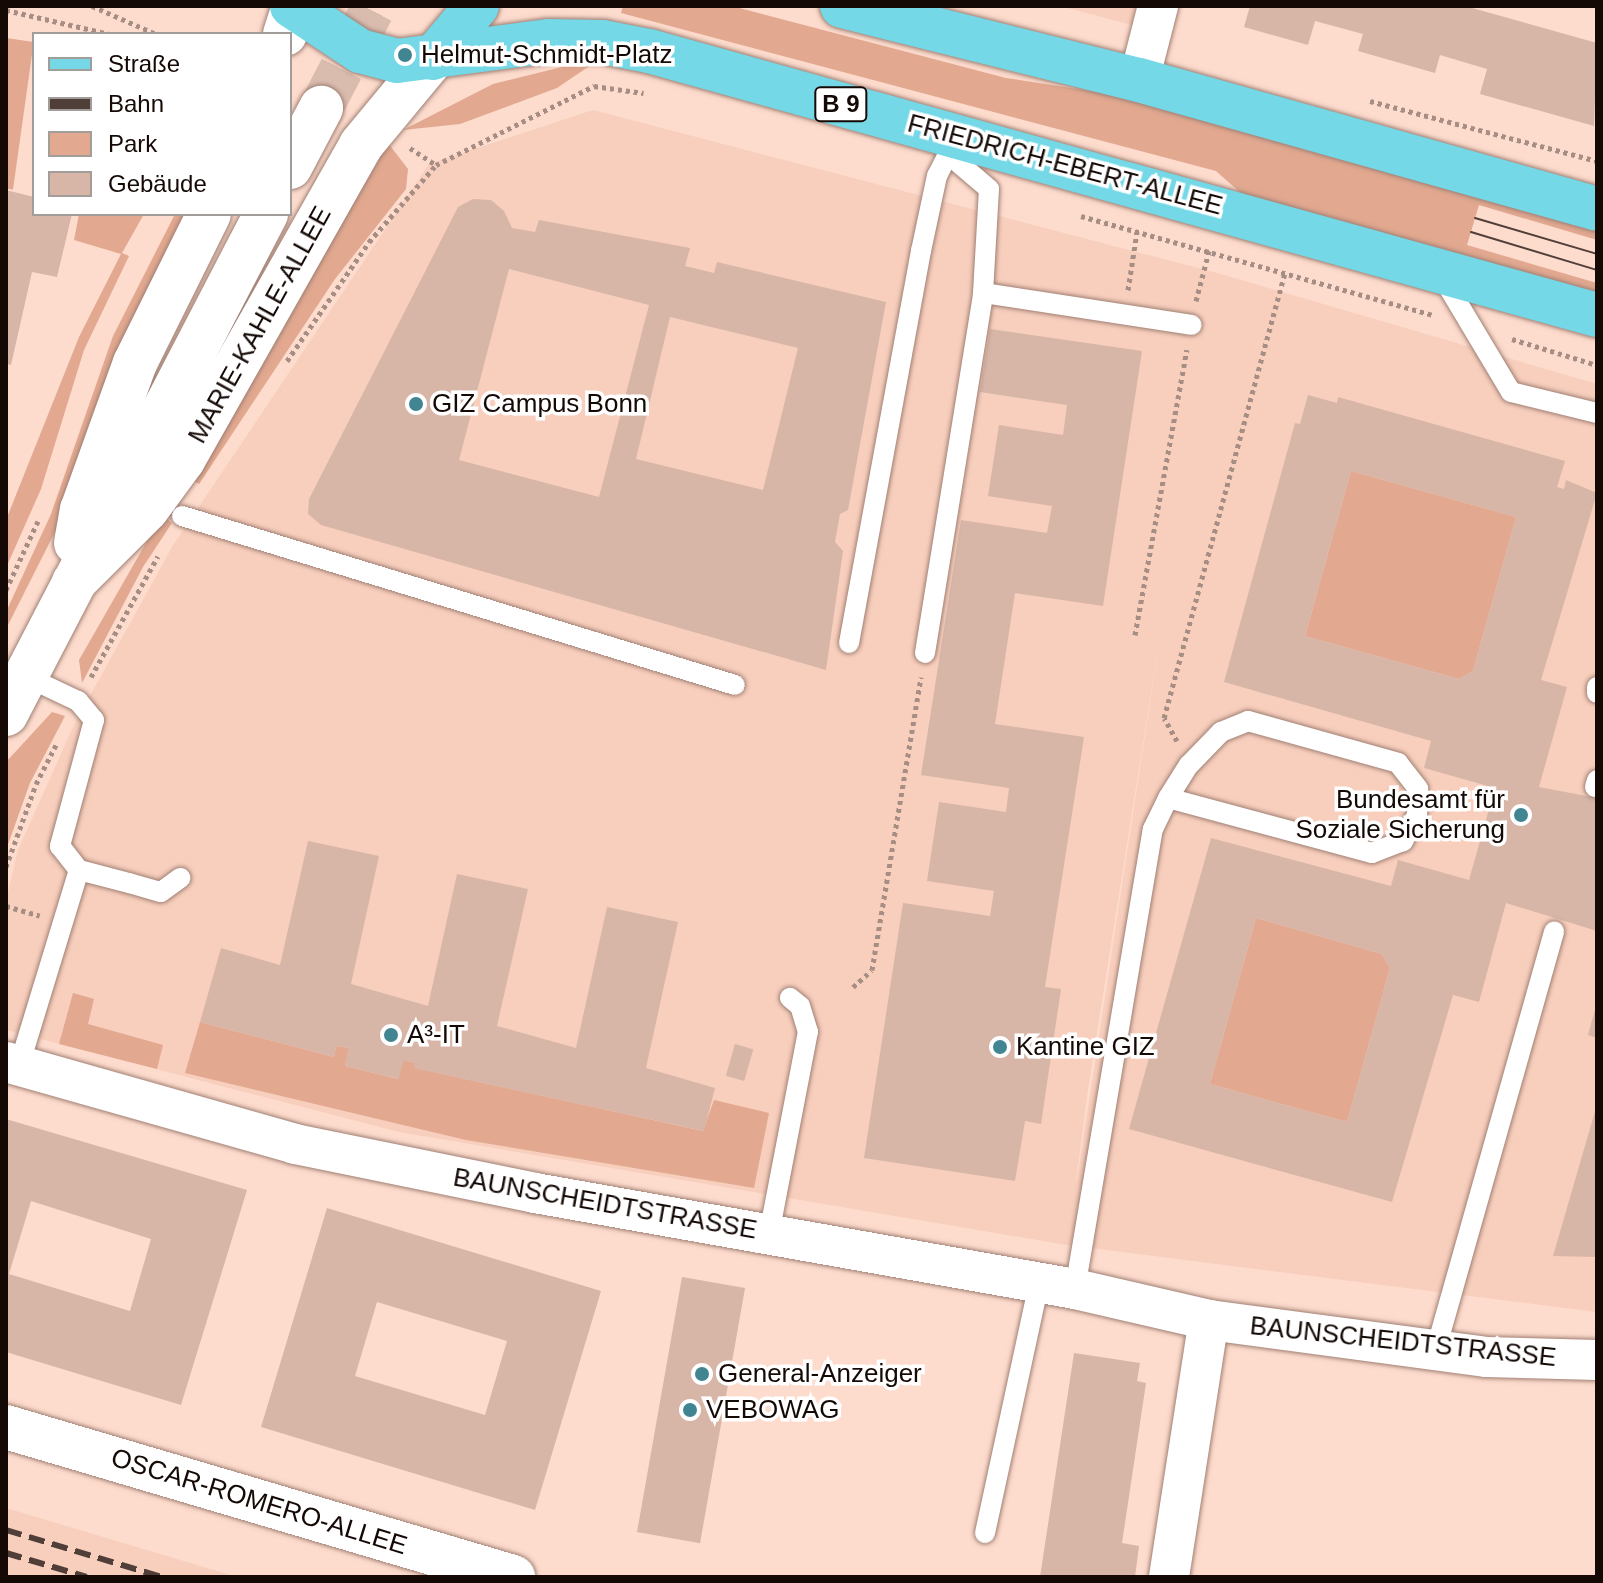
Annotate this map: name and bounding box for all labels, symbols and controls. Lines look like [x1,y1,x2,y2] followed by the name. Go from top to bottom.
[32,32,292,216] legend
[421,39,672,71] place label: Helmut-Schmidt-Platz
[396,46,414,64] marker: Helmut-Schmidt-Platz
[108,50,180,77] text: Straße
[813,84,869,124] road number: B 9
[108,90,164,117] text: Bahn
[904,108,1226,222] street label: FRIEDRICH-EBERT-ALLEE
[108,130,157,157] text: Park
[108,170,207,197] text: Gebäude
[182,201,338,449] street label: MARIE-KAHLE-ALLEE
[432,388,647,420] place label: GIZ Campus Bonn
[407,395,425,413] marker: GIZ Campus Bonn
[1295,784,1505,846] place label: Bundesamt für Soziale Sicherung
[1512,806,1530,824] marker: Bundesamt für Soziale Sicherung
[407,1019,465,1051] place label: A³-IT
[382,1026,400,1044] marker: A³-IT
[1016,1031,1155,1063] place label: Kantine GIZ
[991,1038,1009,1056] marker: Kantine GIZ
[451,1162,759,1246] street label: BAUNSCHEIDTSTRASSE
[1248,1310,1558,1374] street label: BAUNSCHEIDTSTRASSE
[718,1358,922,1390] place label: General-Anzeiger
[693,1365,711,1383] marker: General-Anzeiger
[706,1394,839,1426] place label: VEBOWAG
[681,1401,699,1419] marker: VEBOWAG
[107,1442,411,1562] street label: OSCAR-ROMERO-ALLEE

